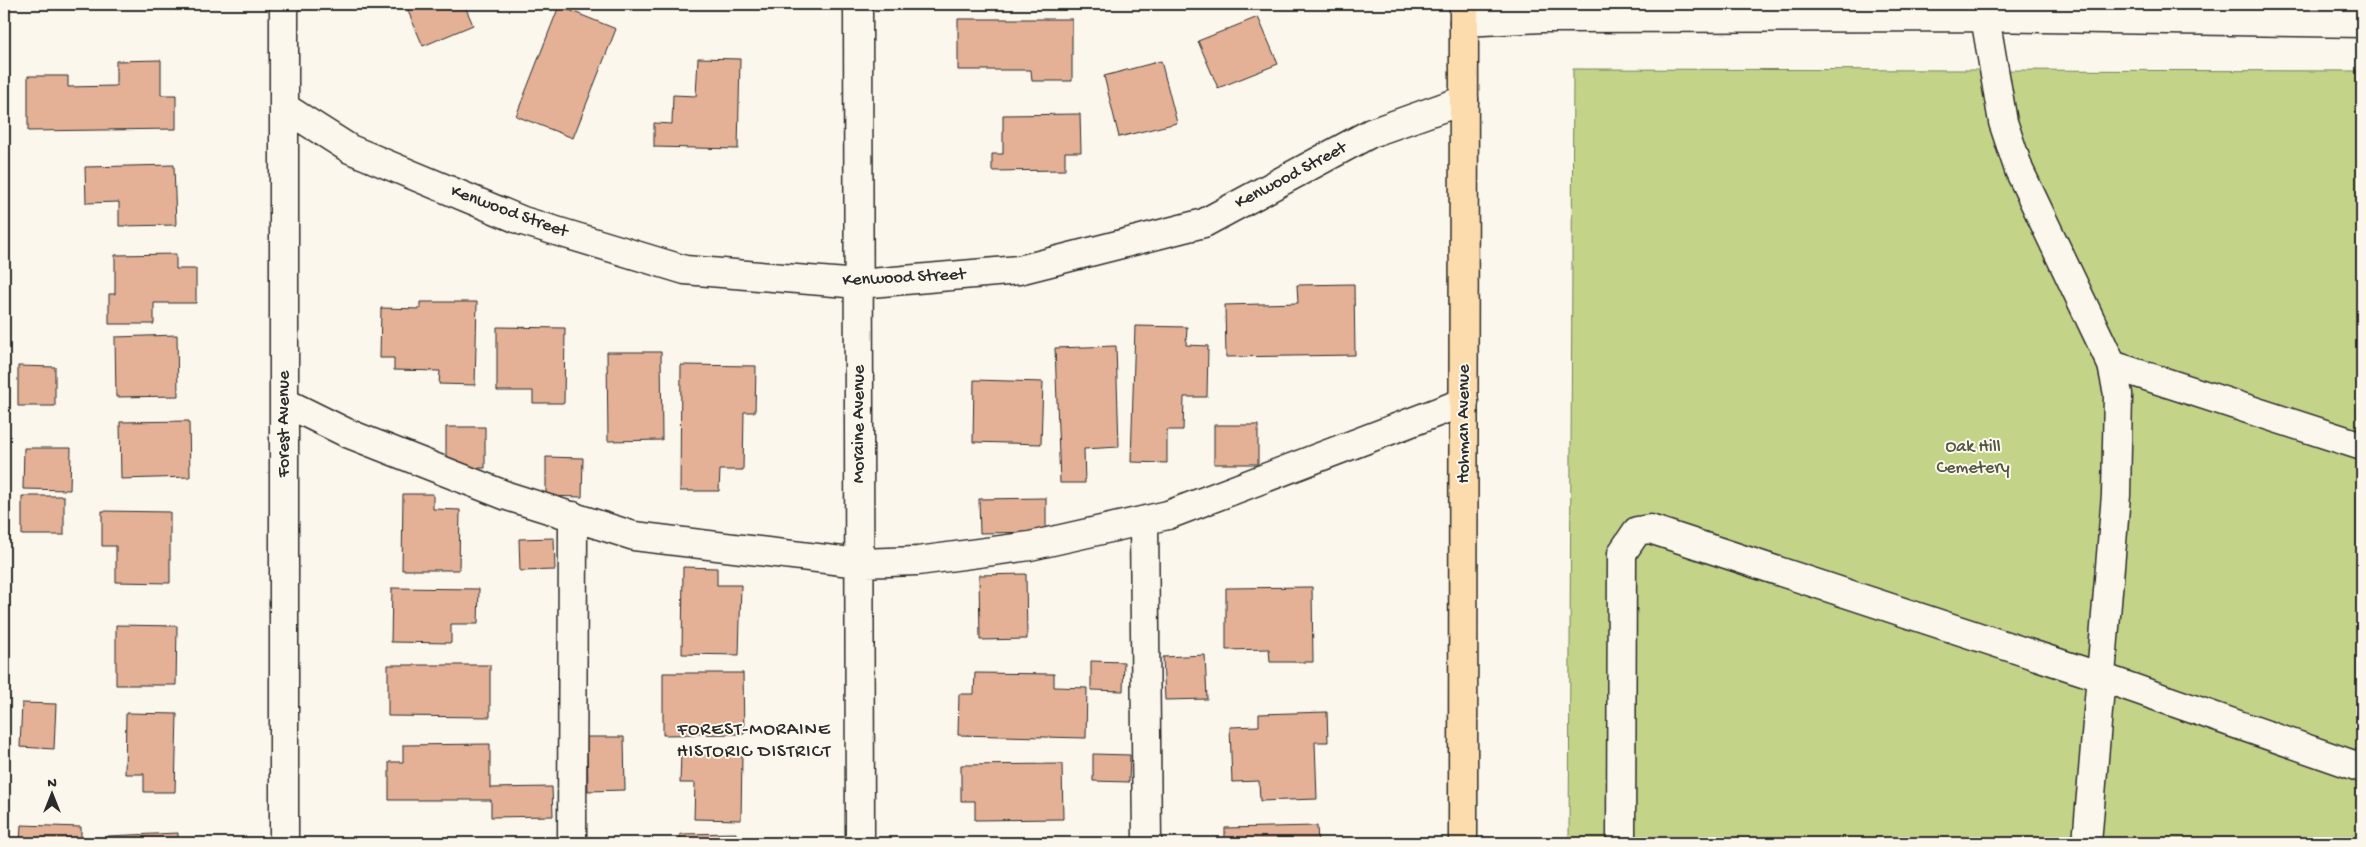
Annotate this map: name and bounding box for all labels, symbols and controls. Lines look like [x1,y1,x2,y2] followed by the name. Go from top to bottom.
[1232,137,1352,214] street label: Kenwood Street
[448,181,572,243] street label: Kenwood Street
[842,264,968,292] street label: Kenwood Street
[849,364,870,483] street label: Moraine Avenue
[1454,364,1475,484] street label: Hohman Avenue
[274,370,295,478] street label: Forest Avenue
[1937,437,2010,479] park label: Oak Hill Cemetery
[676,719,831,764] district label: FOREST-MORAINE HISTORIC DISTRICT
[28,770,78,820] north arrow
[47,775,57,792] text: N

